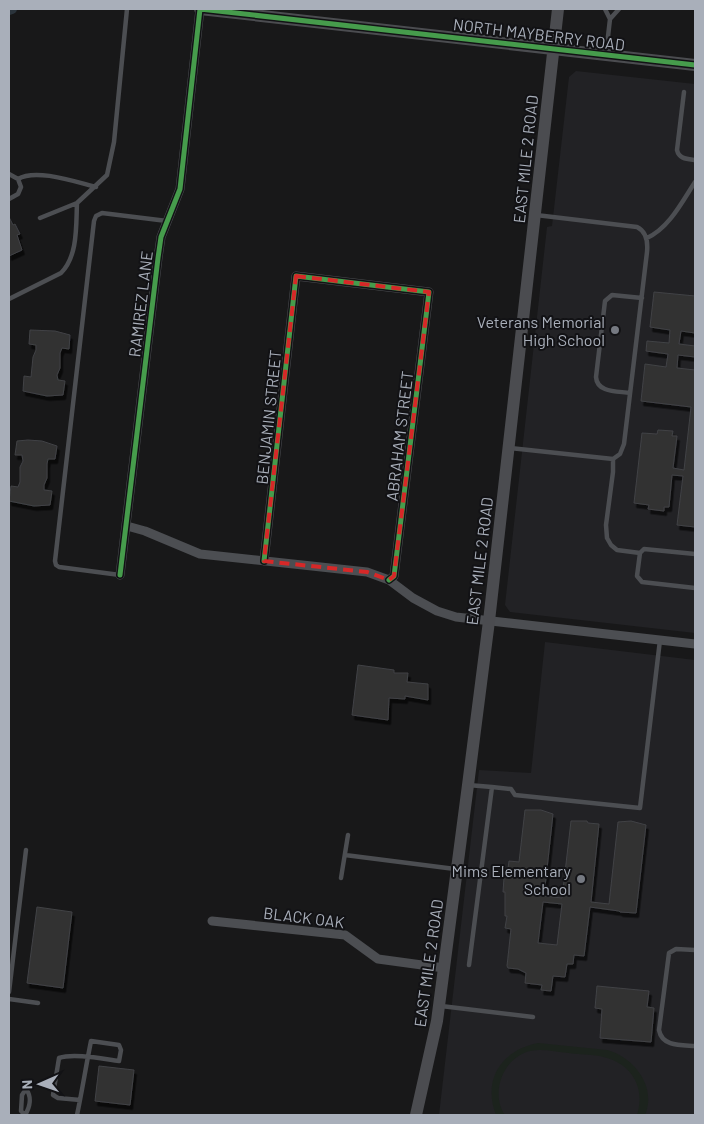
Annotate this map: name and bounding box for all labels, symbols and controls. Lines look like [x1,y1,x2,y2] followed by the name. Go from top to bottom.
[452,14,626,54] street label: NORTH MAYBERRY ROAD
[509,94,541,224] street label: EAST MILE 2 ROAD
[124,250,156,358] street label: RAMIREZ LANE
[477,312,605,349] place label: Veterans Memorial High School
[609,324,621,336] marker: Veterans Memorial High School
[251,349,285,485] street label: BENJAMIN STREET
[382,370,416,502] street label: ABRAHAM STREET
[462,496,496,626] street label: EAST MILE 2 ROAD
[452,861,572,898] place label: Mims Elementary School
[575,873,587,885] marker: Mims Elementary School
[410,898,446,1028] street label: EAST MILE 2 ROAD
[262,903,346,931] street label: BLACK OAK
[15,1059,65,1109] north arrow
[18,1080,35,1089] text: N

